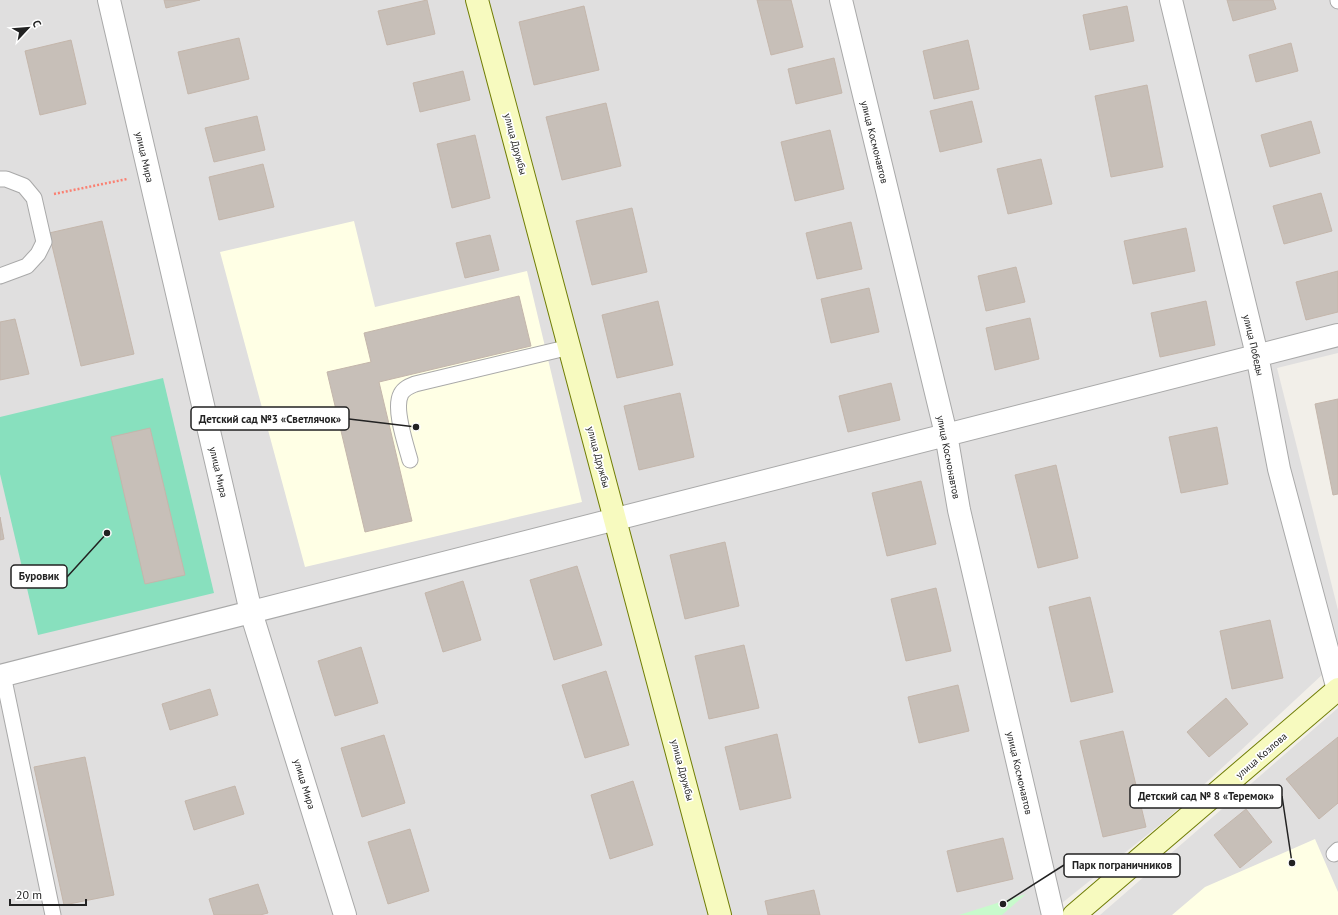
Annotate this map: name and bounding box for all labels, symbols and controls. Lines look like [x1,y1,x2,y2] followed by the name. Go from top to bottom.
[8,8,48,48] north arrow
[29,18,45,29] text: С
[858,99,891,185] street label: улица Космонавтов
[501,112,530,176] street label: улица Дружбы
[132,130,157,184] street label: улица Мира
[1240,313,1267,377] street label: улица Победы
[191,407,349,430] callout: Детский сад №3 «Светлячок»
[199,412,342,426] text: Детский сад №3 «Светлячок»
[934,414,963,500] street label: улица Космонавтов
[584,425,613,489] street label: улица Дружбы
[206,445,231,499] street label: улица Мира
[11,565,67,588] callout: Буровик
[19,569,60,583] text: Буровик
[1004,730,1035,816] street label: улица Космонавтов
[1233,730,1290,781] street label: улица Козлова
[668,738,697,802] street label: улица Дружбы
[291,757,318,811] street label: улица Мира
[1130,785,1282,808] callout: Детский сад № 8 «Теремок»
[1138,789,1275,803] text: Детский сад № 8 «Теремок»
[1064,854,1180,877] callout: Парк пограничников
[1072,858,1172,872] text: Парк пограничников
[10,881,86,907] scale bar
[16,887,42,902] text: 20 m

